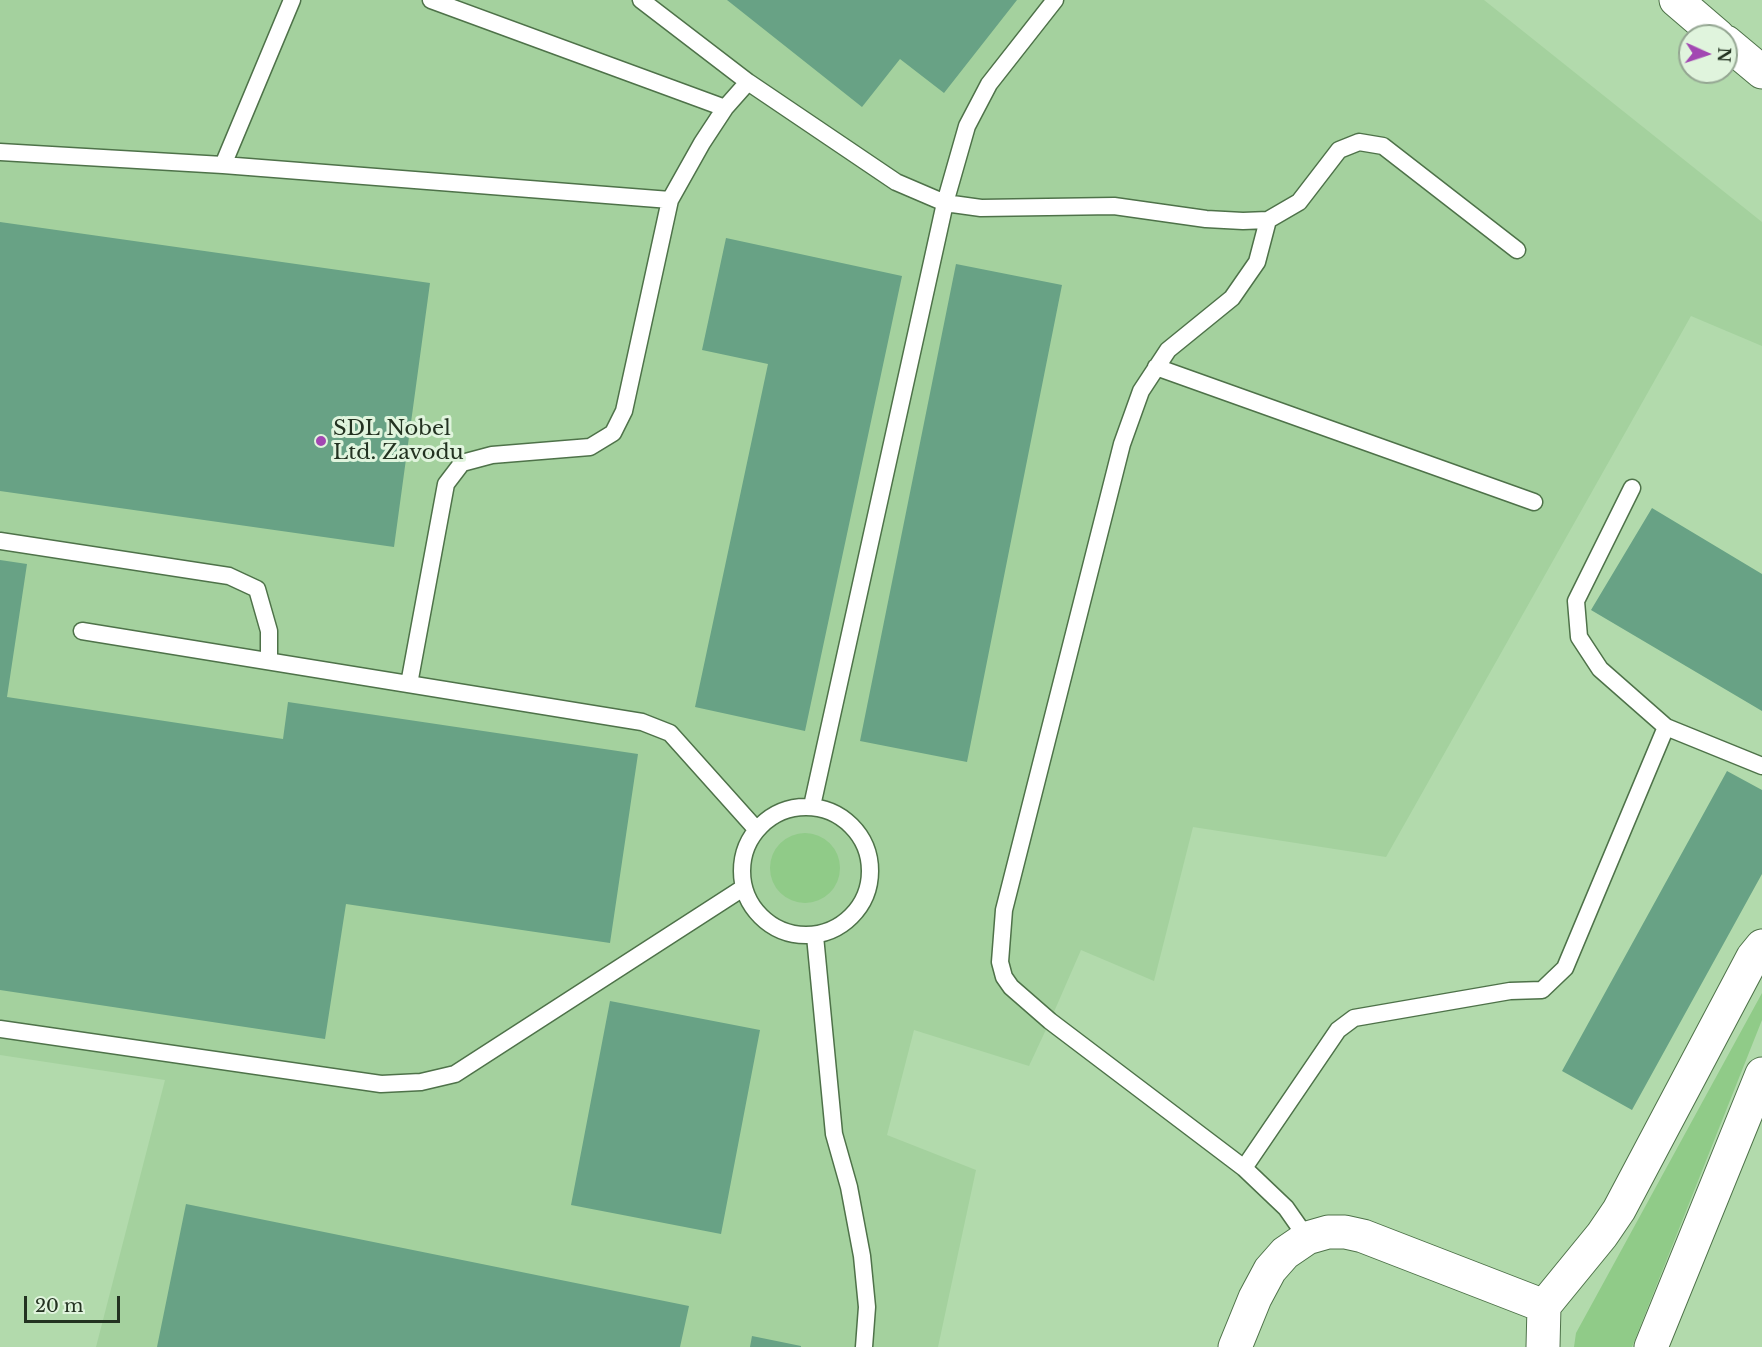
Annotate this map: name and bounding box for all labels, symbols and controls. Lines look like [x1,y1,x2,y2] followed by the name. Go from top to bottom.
[1678,24,1738,84] north arrow
[1714,47,1734,63] text: N
[333,416,464,466] place label: SDL Nobel Ltd. Zavodu
[314,434,328,448] marker: SDL Nobel Ltd. Zavodu
[27,1284,123,1322] scale bar
[35,1295,83,1317] text: 20 m

